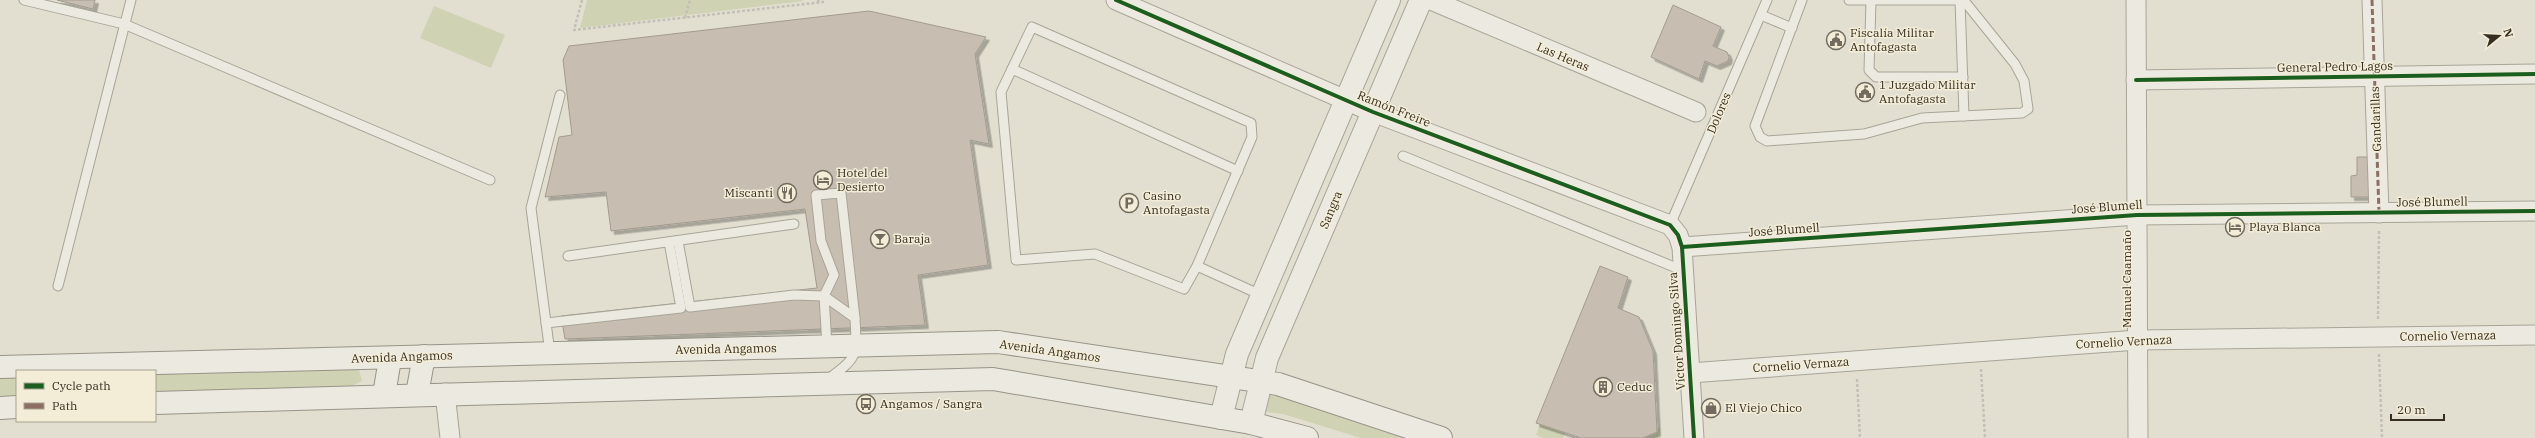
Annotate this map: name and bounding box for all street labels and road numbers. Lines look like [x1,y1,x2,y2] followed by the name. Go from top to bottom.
[1535,39,1592,74] street label: Las Heras
[2277,58,2393,75] street label: General Pedro Lagos
[2367,86,2384,152] street label: Gandarillas
[1355,87,1433,130] street label: Ramón Freire
[1703,90,1734,136] street label: Dolores
[1316,188,1345,231] street label: Sangra
[2396,193,2468,210] street label: José Blumell
[2071,197,2143,216] street label: José Blumell
[1748,220,1820,239] street label: José Blumell
[2119,230,2134,328] street label: Manuel Caamaño
[1665,271,1688,391] street label: Víctor Domingo Silva
[2400,327,2497,344] street label: Cornelio Vernaza
[2075,331,2173,352] street label: Cornelio Vernaza
[999,336,1102,365] street label: Avenida Angamos
[675,340,777,357] street label: Avenida Angamos
[351,347,453,366] street label: Avenida Angamos
[1752,354,1850,375] street label: Cornelio Vernaza

